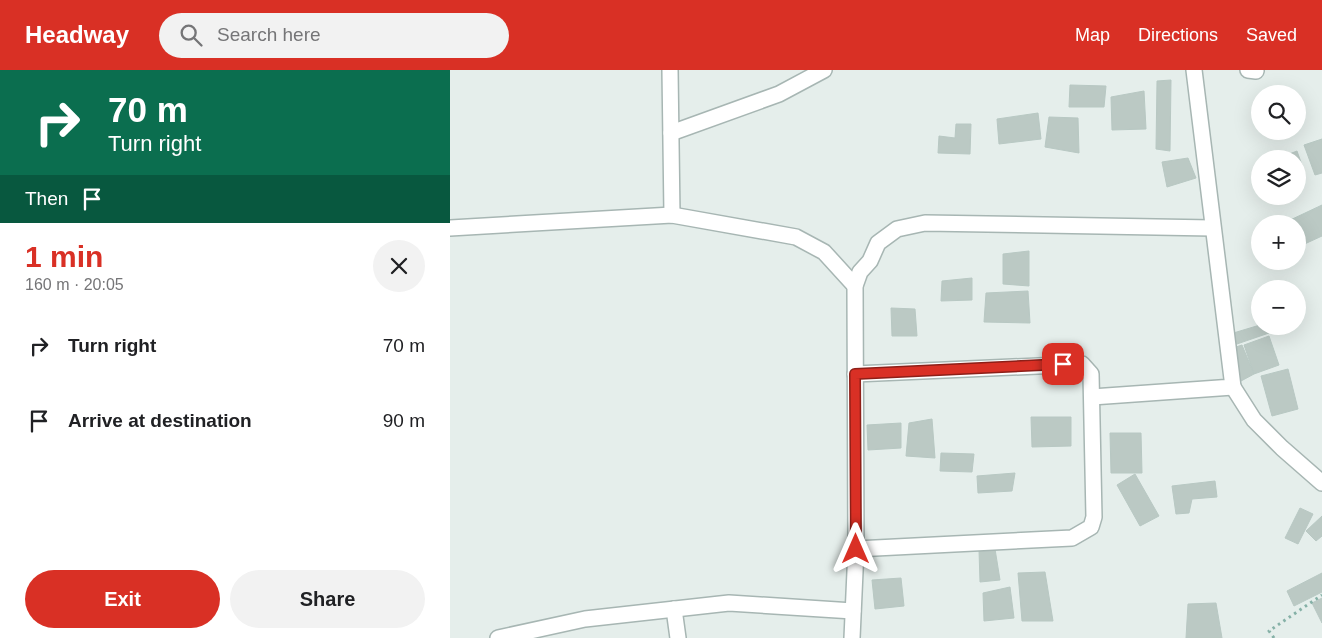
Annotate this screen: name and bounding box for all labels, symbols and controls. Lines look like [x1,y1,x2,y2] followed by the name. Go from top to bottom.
[159,13,509,58] search box
[25,21,129,48] text: Headway
[177,21,205,49] icon: search
[217,24,321,45] text: Search here
[1075,25,1110,45] text: Map
[1138,25,1218,45] text: Directions
[1246,25,1297,45] text: Saved
[1251,85,1306,335] map controls
[1251,85,1306,140] button: search
[25,90,90,155] icon: right
[108,90,188,129] text: 70 m
[108,131,201,156] text: Turn right
[1251,150,1306,205] button: layers
[78,185,106,213] icon: arrive
[25,188,68,209] text: Then
[1251,215,1306,270] button: +
[25,240,103,273] text: 1 min
[373,240,425,292] button: close
[25,276,124,293] text: 160 m · 20:05
[1251,280,1306,335] button: −
[25,332,53,360] icon: right
[68,335,156,356] text: Turn right
[383,335,425,356] text: 70 m
[1042,343,1084,385] pin
[1049,350,1077,378] icon: arrive
[25,407,53,435] icon: arrive
[68,410,252,431] text: Arrive at destination
[383,410,425,431] text: 90 m
[829,522,881,574] position arrow
[25,570,220,628] button: Exit
[230,570,425,628] button: Share

